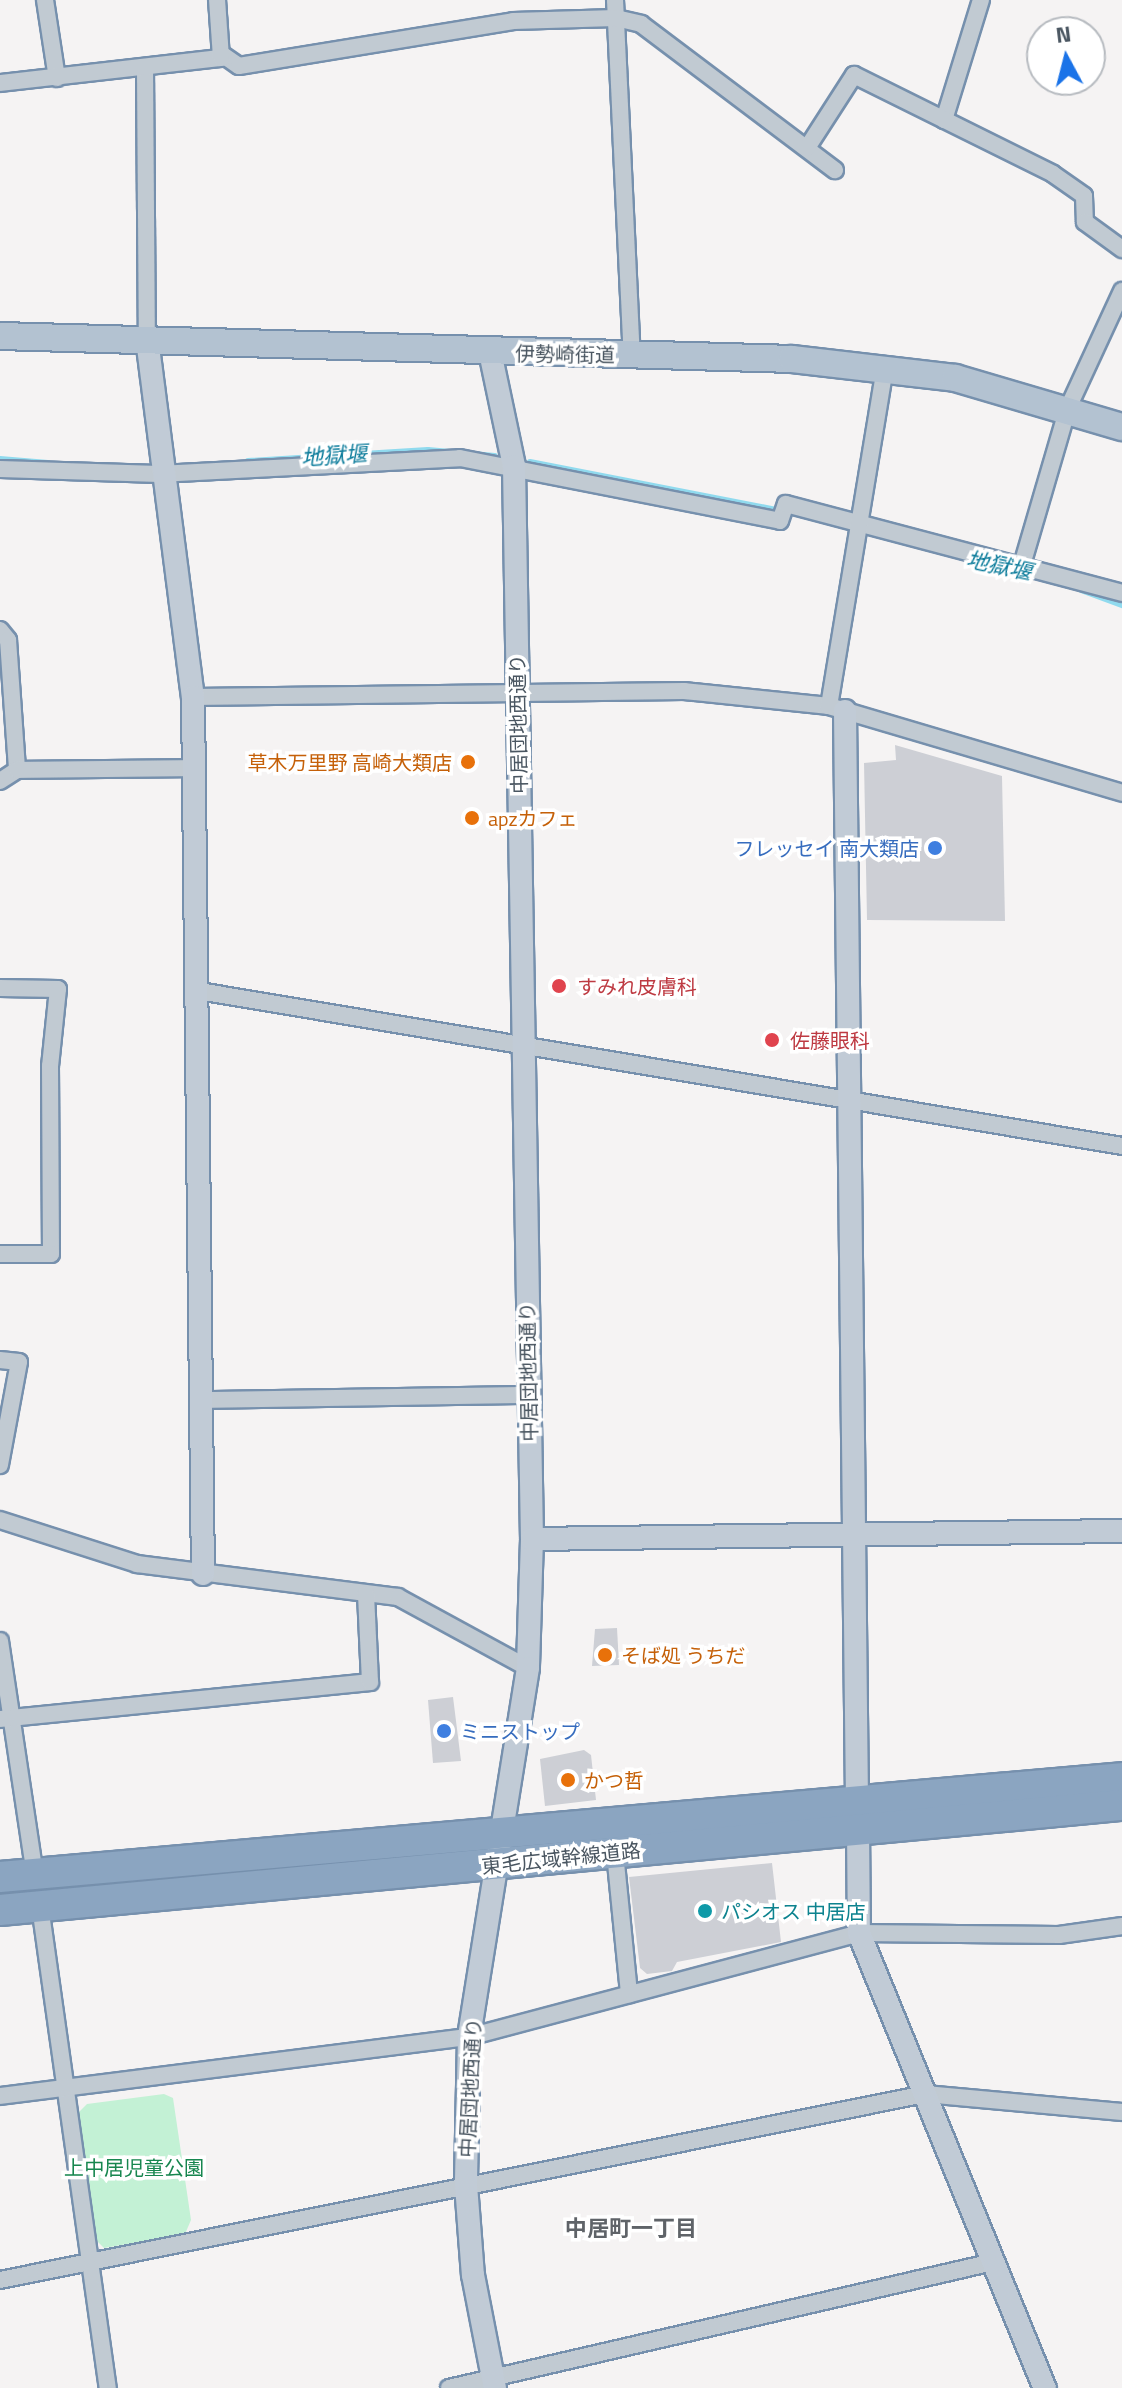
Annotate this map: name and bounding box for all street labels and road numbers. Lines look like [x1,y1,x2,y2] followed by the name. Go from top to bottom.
[515,341,615,367] street label: 伊勢崎街道
[505,654,531,794] street label: 中居団地西通り
[515,1302,541,1442] street label: 中居団地西通り
[480,1838,642,1878] street label: 東毛広域幹線道路
[454,2017,486,2159] street label: 中居団地西通り

